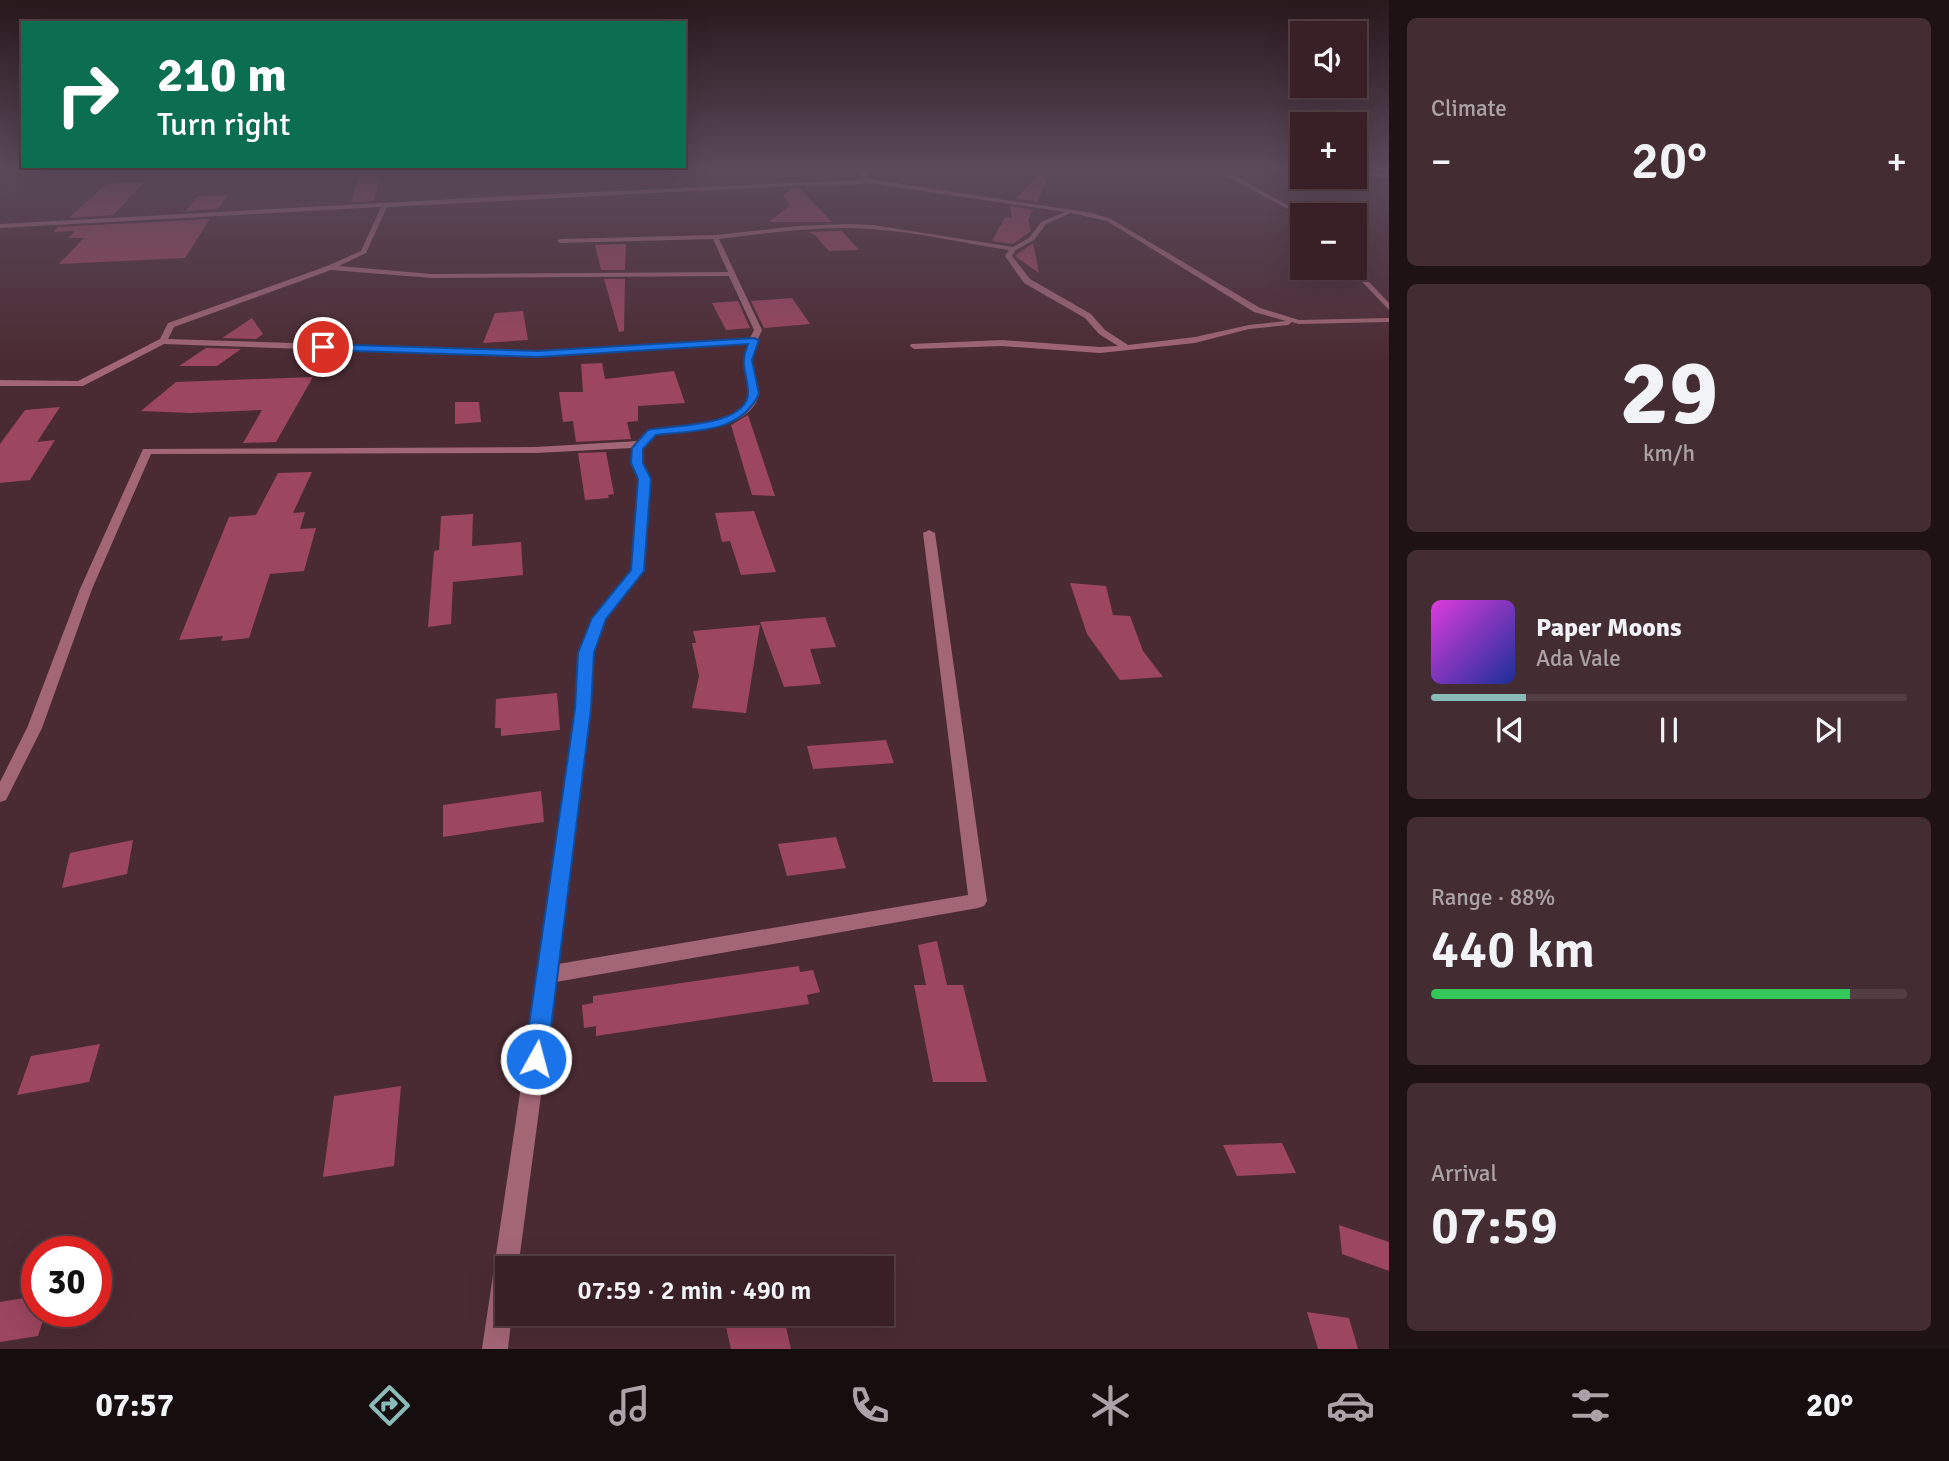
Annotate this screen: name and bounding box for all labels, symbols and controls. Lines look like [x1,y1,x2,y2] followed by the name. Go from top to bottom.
[1290,21,1367,280] map controls
[1290,21,1367,98] button: sound
[157,45,287,105] text: 210 m
[42,49,133,140] icon: right
[1431,94,1507,123] text: Climate
[157,105,290,144] text: Turn right
[1290,112,1367,189] button: +
[1631,129,1707,193] text: 20°
[1431,138,1452,185] text: −
[1886,138,1907,185] text: +
[1290,203,1367,280] button: −
[293,317,353,377] pin
[304,328,342,366] icon: arrive
[1620,337,1718,450] text: 29
[1643,439,1695,468] text: km/h
[1536,612,1682,644] text: Paper Moons
[1536,644,1621,673] text: Ada Vale
[1491,711,1529,749] icon: previous
[1650,711,1688,749] icon: pause
[1809,711,1847,749] icon: next
[1431,883,1555,912] text: Range · 88%
[1431,918,1595,982] text: 440 km
[499,1022,573,1096] position arrow
[1431,1159,1497,1188] text: Arrival
[1431,1194,1558,1258] text: 07:59
[21,1236,112,1327] speed limit sign: 30
[578,1275,811,1307] text: 07:59 · 2 min · 490 m
[365,1381,414,1430] icon: directions
[605,1381,654,1430] icon: music
[845,1381,894,1430] icon: phone
[1086,1381,1135,1430] icon: climate
[1326,1381,1375,1430] icon: car
[1566,1381,1615,1430] icon: filters
[96,1386,174,1425] text: 07:57
[1806,1386,1853,1425] text: 20°

